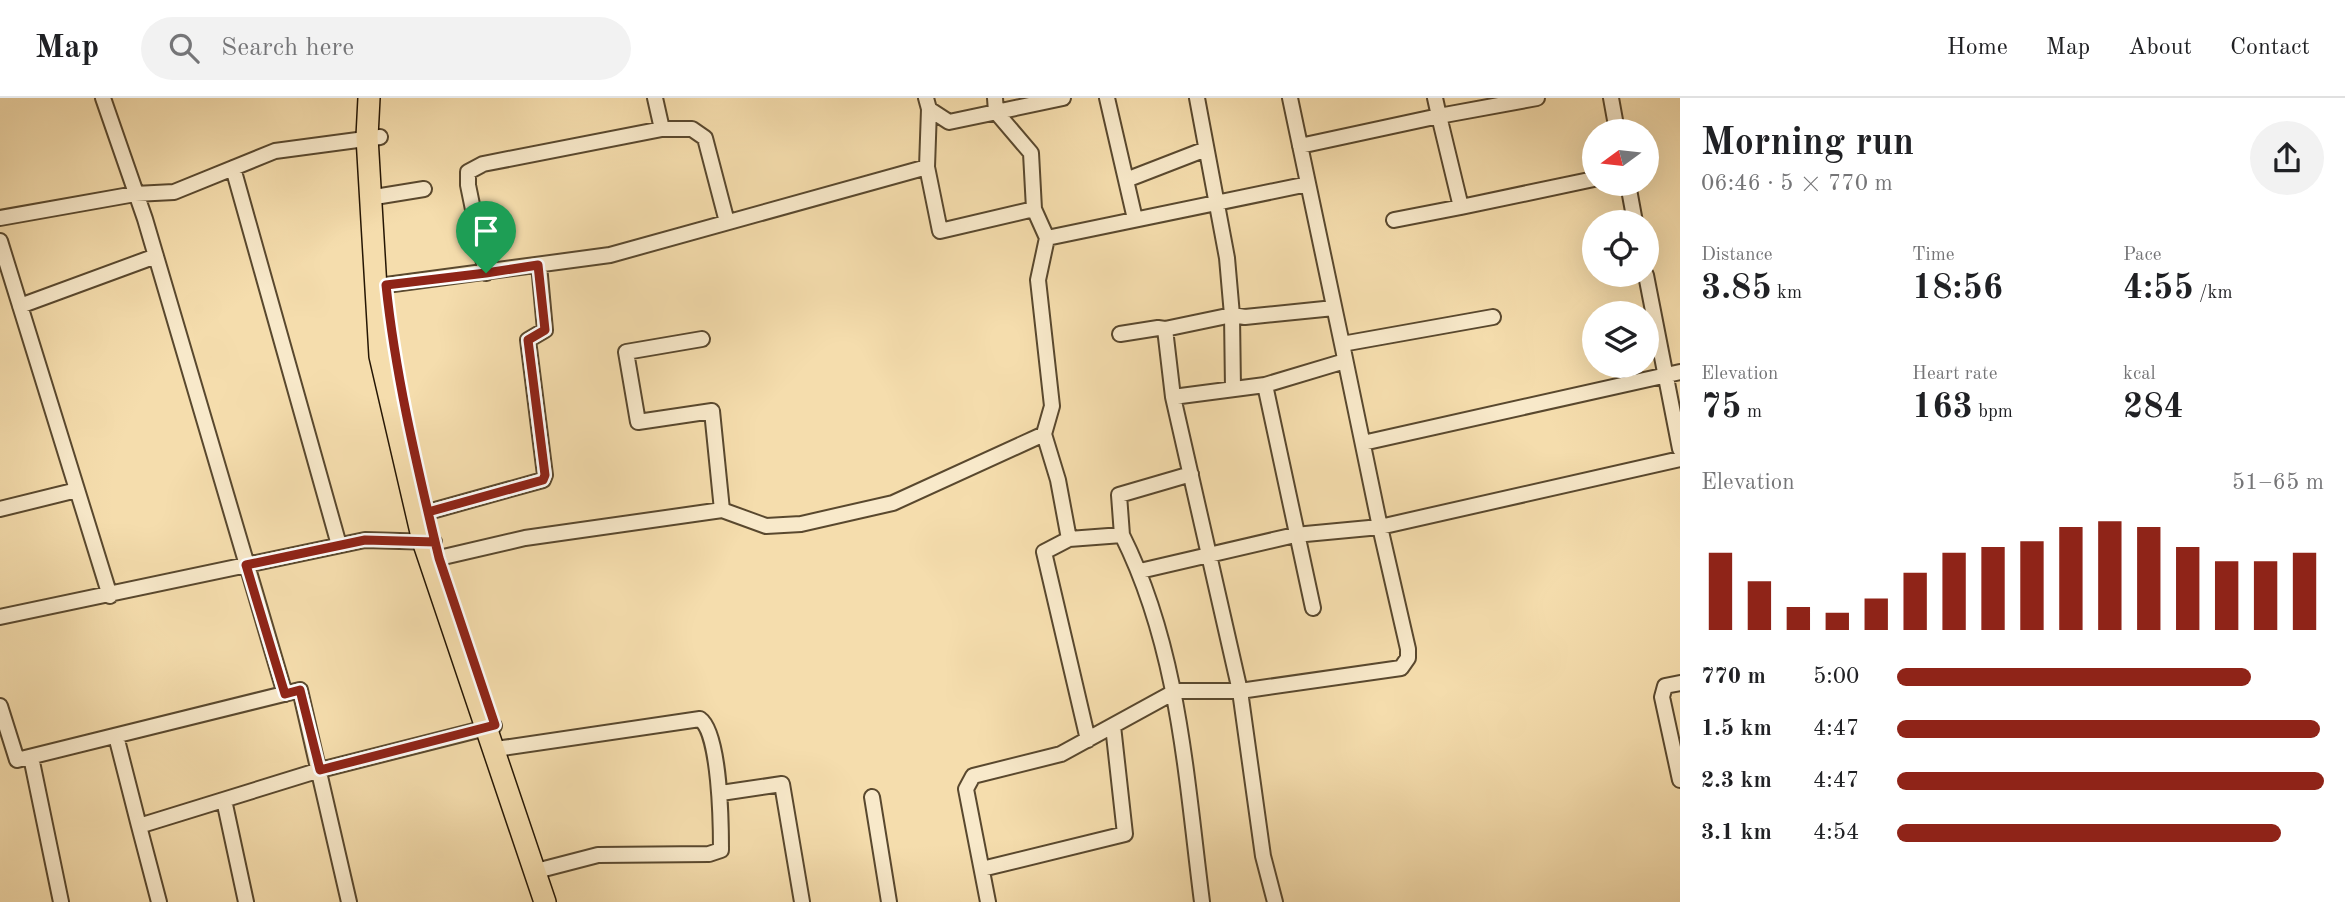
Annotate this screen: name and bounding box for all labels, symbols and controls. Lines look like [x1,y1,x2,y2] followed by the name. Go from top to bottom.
[141,17,631,80] search box
[165,29,203,67] icon: search
[35,32,99,65] text: Map
[221,35,354,61] text: Search here
[1947,36,2008,60] text: Home
[2046,36,2090,60] text: Map
[2128,36,2192,60] text: About
[2230,36,2310,60] text: Contact
[1582,119,1659,196] north arrow
[1582,119,1659,378] map controls
[2250,121,2324,195] button: share
[1701,125,1914,163] text: Morning run
[1701,172,1893,195] text: 06:46 · 5 × 770 m
[456,201,516,273] pin
[1582,210,1659,287] button: locate
[467,212,505,250] icon: arrive
[1701,246,1773,265] text: Distance
[1912,246,1955,265] text: Time
[2123,246,2162,265] text: Pace
[1701,271,1772,306] text: 3.85
[1912,271,2003,306] text: 18:56
[2123,271,2194,306] text: 4:55
[1772,284,1802,303] text: km
[2194,284,2233,303] text: /km
[1582,301,1659,378] button: layers
[1701,365,1778,384] text: Elevation
[1912,365,1997,384] text: Heart rate
[2123,365,2156,384] text: kcal
[1701,390,1742,425] text: 75
[1912,390,1973,425] text: 163
[2123,390,2184,425] text: 284
[1742,403,1762,422] text: m
[1973,403,2013,422] text: bpm
[1701,471,1795,494] text: Elevation
[2232,471,2324,494] text: 51–65 m
[1701,665,1766,688] text: 770 m
[1813,665,1859,688] text: 5:00
[1701,717,1772,740] text: 1.5 km
[1813,717,1859,740] text: 4:47
[1701,769,1772,792] text: 2.3 km
[1813,769,1859,792] text: 4:47
[1701,821,1772,844] text: 3.1 km
[1813,821,1859,844] text: 4:54

